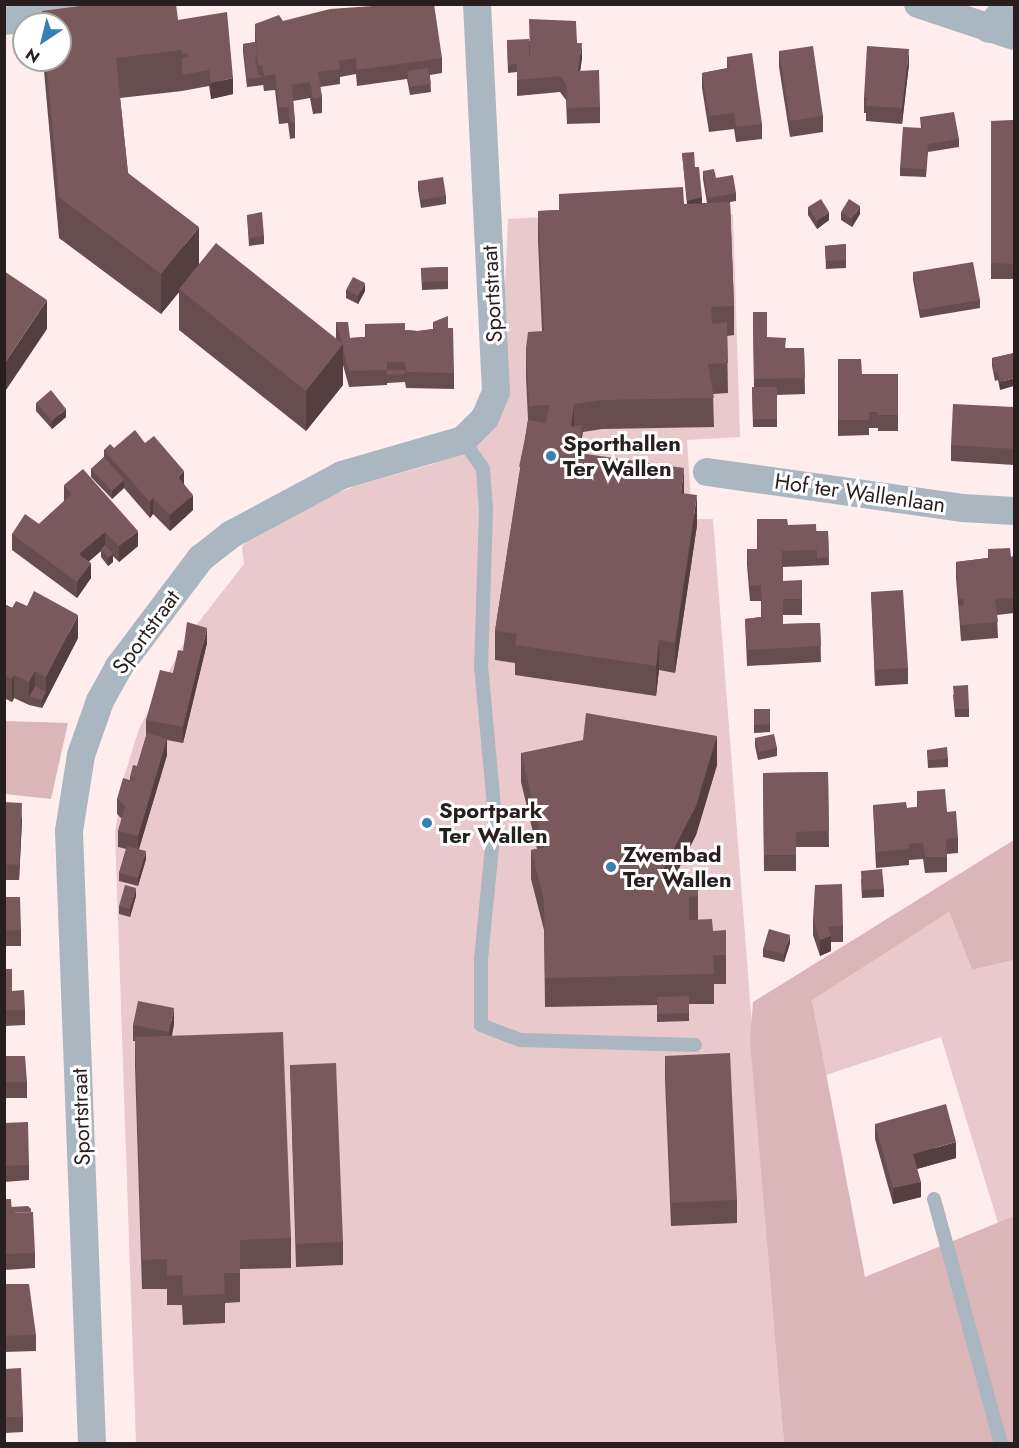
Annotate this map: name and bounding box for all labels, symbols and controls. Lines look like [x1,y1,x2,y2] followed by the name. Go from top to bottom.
[12,12,72,72] north arrow
[21,42,44,69] text: N
[476,245,508,343] street label: Sportstraat
[563,430,681,482] place label: Sporthallen Ter Wallen
[544,449,558,463] marker: Sporthallen Ter Wallen
[773,468,947,518] street label: Hof ter Wallenlaan
[107,585,185,679] street label: Sportstraat
[439,797,548,848] place label: Sportpark Ter Wallen
[420,816,434,830] marker: Sportpark Ter Wallen
[623,841,732,892] place label: Zwembad Ter Wallen
[604,860,618,874] marker: Zwembad Ter Wallen
[66,1068,96,1166] street label: Sportstraat

